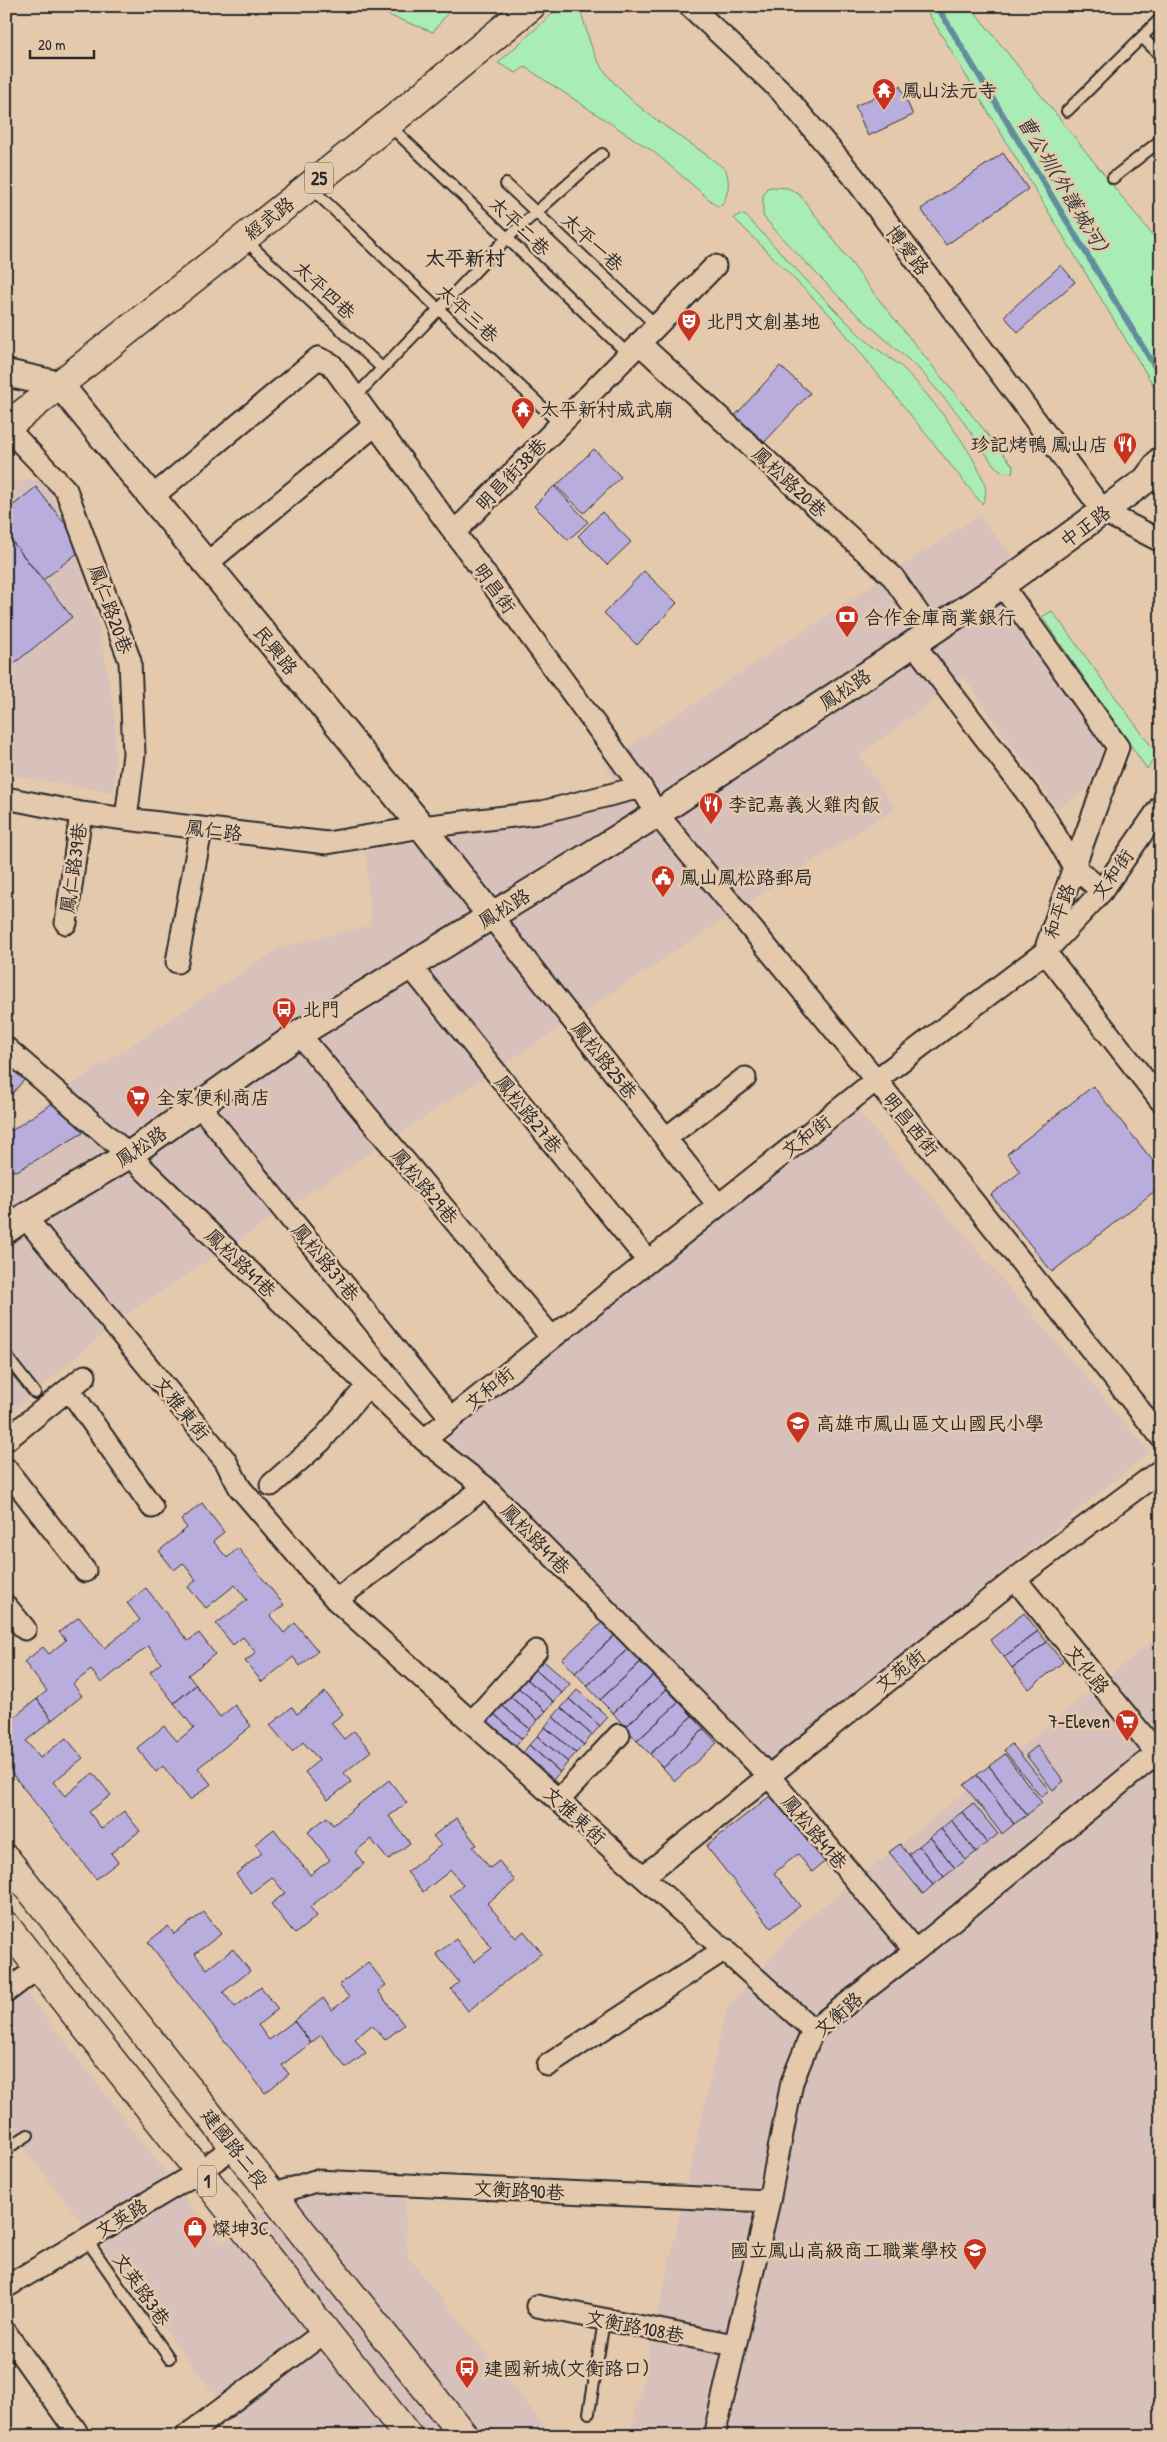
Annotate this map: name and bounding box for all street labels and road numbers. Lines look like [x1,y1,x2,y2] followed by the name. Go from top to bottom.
[305,162,333,194] road number: 25
[239,190,299,246] street label: 經武路
[484,190,556,262] street label: 太平二巷
[556,207,630,277] street label: 太平一巷
[880,219,936,281] street label: 博愛路
[288,255,362,325] street label: 太平四巷
[431,278,505,348] street label: 太平三巷
[469,432,553,516] street label: 明昌街38巷
[747,441,833,523] street label: 鳳松路20巷
[1054,499,1116,553] street label: 中正路
[468,557,522,619] street label: 明昌街
[83,561,139,657] street label: 鳳仁路20巷
[248,620,304,680] street label: 民興路
[814,662,876,716] street label: 鳳松路
[184,814,244,846] street label: 鳳仁路
[54,821,92,915] street label: 鳳仁路39巷
[1085,843,1139,905] street label: 文和街
[1037,880,1081,942] street label: 和平路
[473,882,535,934] street label: 鳳松路
[566,1015,644,1105] street label: 鳳松路25巷
[489,1069,569,1159] street label: 鳳松路27巷
[877,1086,945,1162] street label: 明昌西街
[776,1108,836,1164] street label: 文和街
[110,1119,172,1173] street label: 鳳松路
[386,1142,464,1230] street label: 鳳松路29巷
[286,1217,366,1307] street label: 鳳松路37巷
[200,1222,282,1304] street label: 鳳松路41巷
[459,1360,519,1416] street label: 文和街
[148,1370,216,1446] street label: 文雅東街
[495,1498,577,1580] street label: 鳳松路41巷
[1060,1639,1116,1699] street label: 文化路
[870,1642,930,1698] street label: 文苑街
[538,1780,612,1850] street label: 文雅東街
[776,1789,854,1875] street label: 鳳松路41巷
[808,1985,868,2043] street label: 文衡路
[196,2103,274,2193] street label: 建國路二段
[198,2166,216,2196] road number: 1
[473,2175,565,2205] street label: 文衡路90巷
[90,2192,152,2244] street label: 文英路
[107,2247,177,2331] street label: 文英路3巷
[584,2304,686,2348] street label: 文衡路108巷

